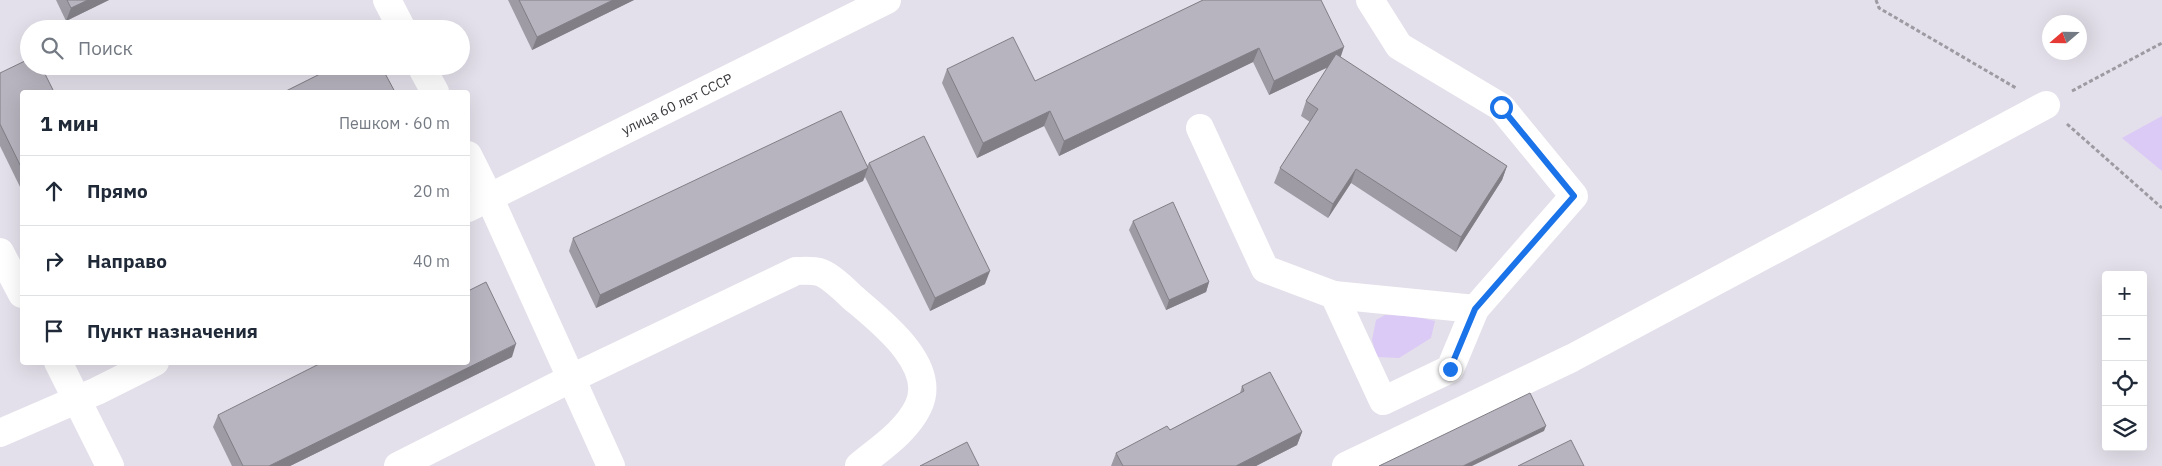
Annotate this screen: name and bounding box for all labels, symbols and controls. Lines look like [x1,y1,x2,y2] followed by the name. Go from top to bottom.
[2042,15,2087,60] north arrow
[20,20,470,75] search box
[38,34,66,62] icon: search
[78,36,133,60] text: Поиск
[618,69,736,139] street label: улица 60 лет СССР
[1490,96,1513,119] route start
[40,109,99,137] text: 1 мин
[339,113,450,133] text: Пешком · 60 m
[40,177,68,205] icon: ahead
[87,179,148,203] text: Прямо
[413,181,450,201] text: 20 m
[40,247,68,275] icon: right
[87,249,167,273] text: Направо
[413,251,450,271] text: 40 m
[2102,271,2147,451] map controls
[2102,271,2147,316] button: +
[2102,316,2147,361] button: −
[40,317,68,345] icon: arrive
[87,319,258,343] text: Пункт назначения
[1439,358,1462,381] route end
[2102,361,2147,406] button: locate
[2102,406,2147,451] button: layers

